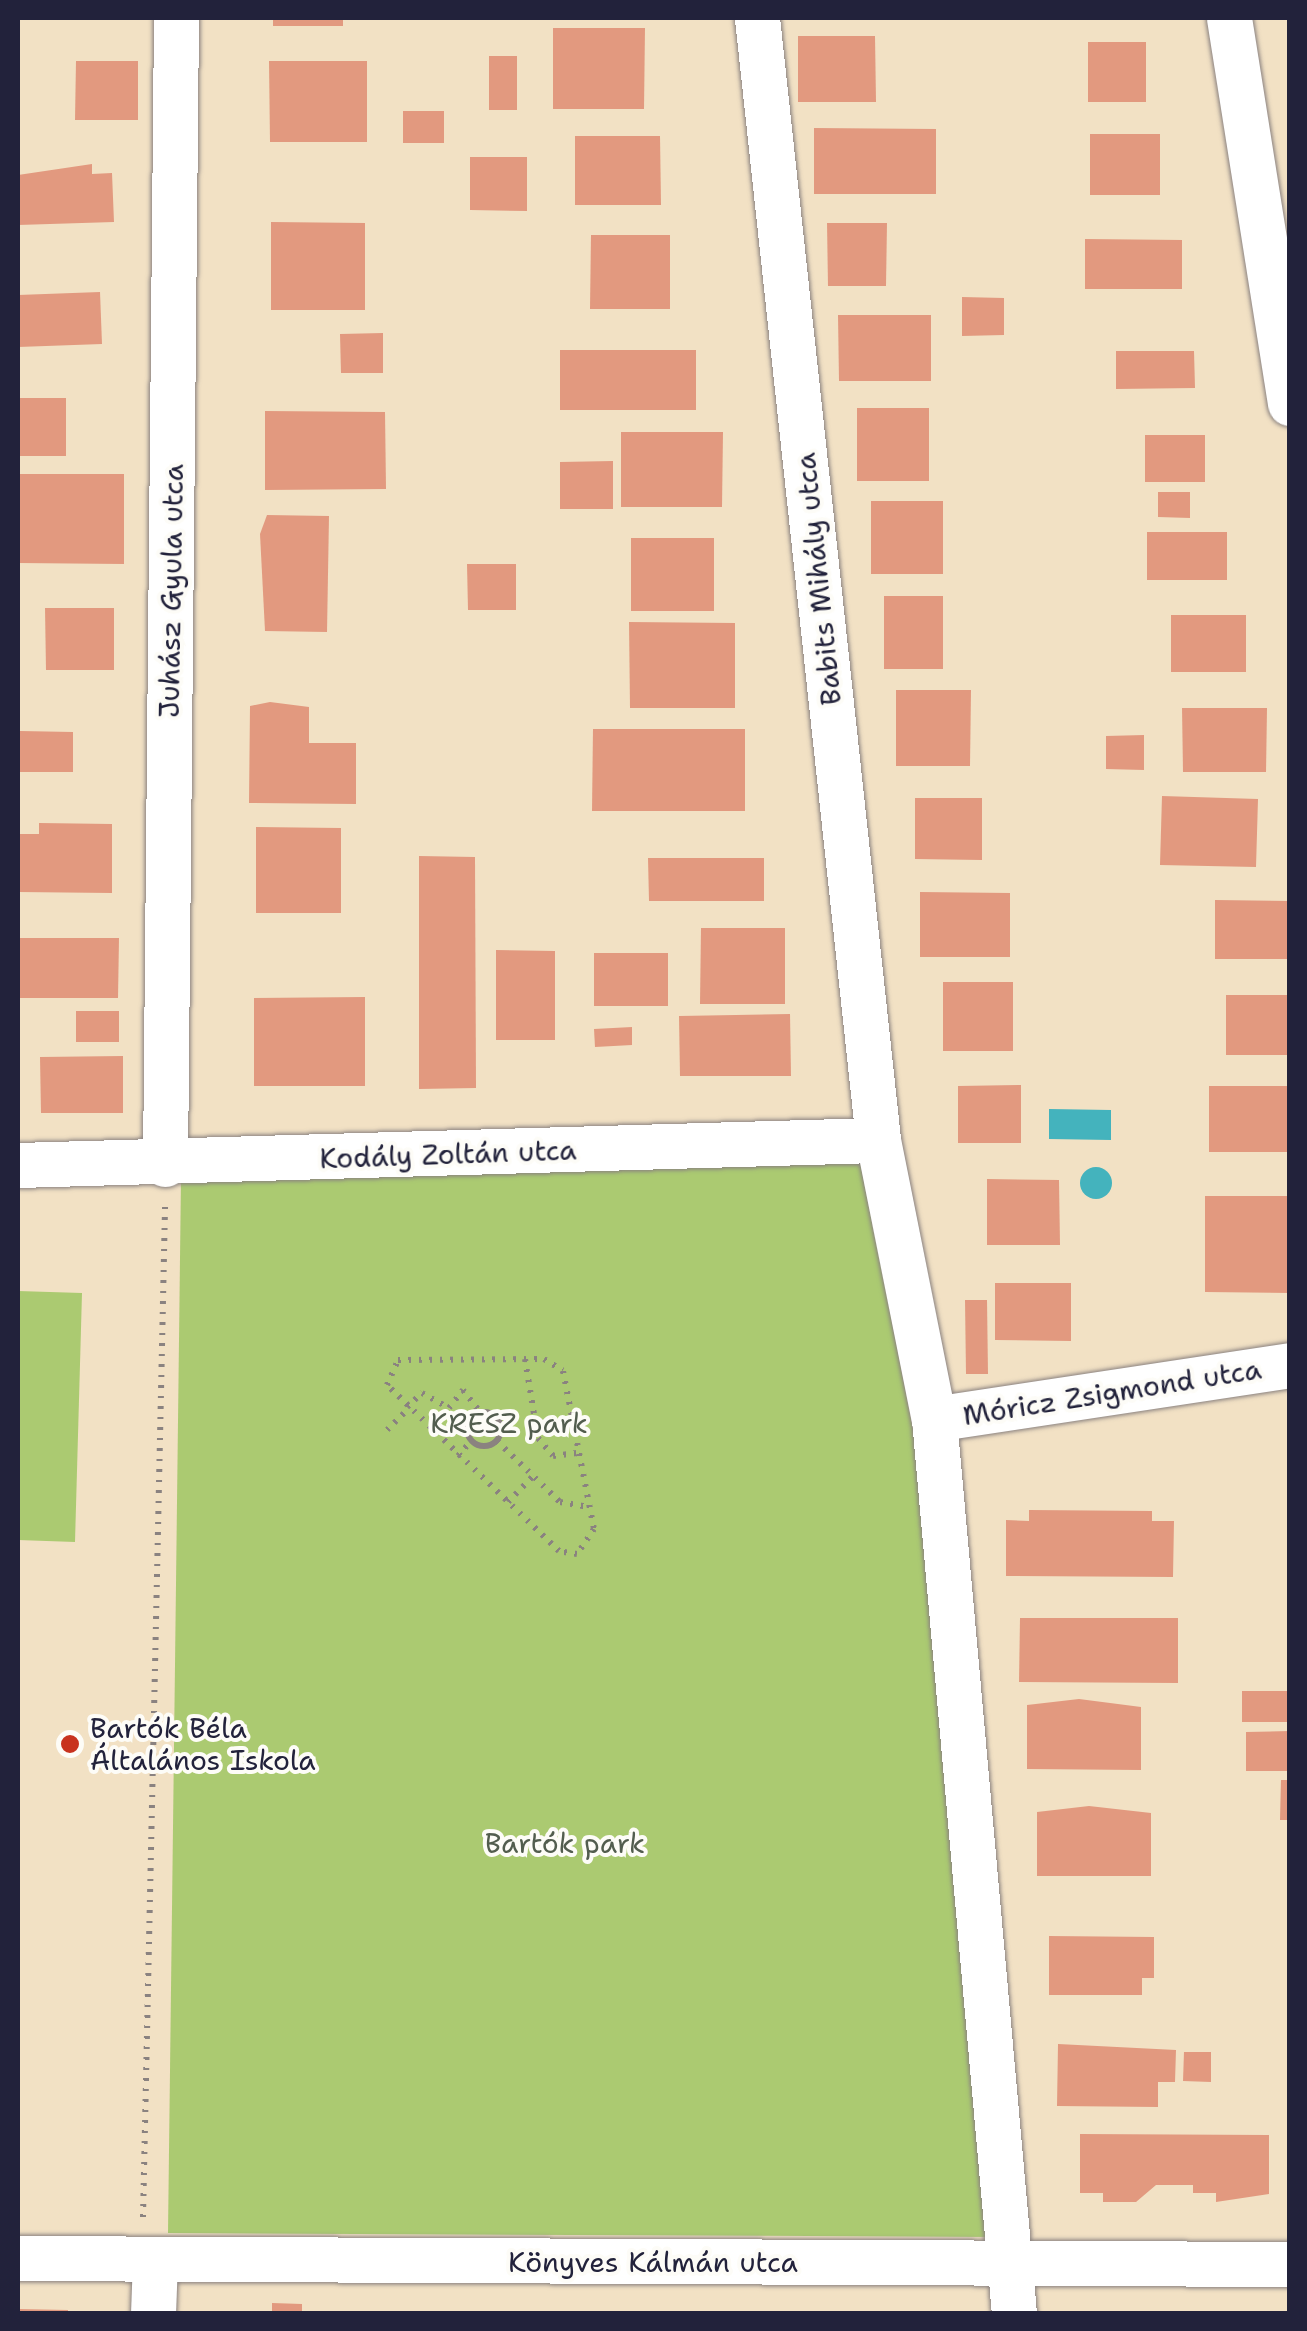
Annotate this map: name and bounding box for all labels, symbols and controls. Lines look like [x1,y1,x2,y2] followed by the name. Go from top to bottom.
[788,451,848,707] street label: Babits Mihály utca
[152,464,190,718] street label: Juhász Gyula utca
[319,1133,577,1175] street label: Kodály Zoltán utca
[960,1352,1264,1432] street label: Móricz Zsigmond utca
[430,1406,588,1440] park label: KRESZ park
[90,1711,316,1777] place label: Bartók Béla Általános Iskola
[59,1733,81,1755] marker: Bartók Béla Általános Iskola
[485,1826,645,1860] park label: Bartók park
[508,2245,798,2279] street label: Könyves Kálmán utca

